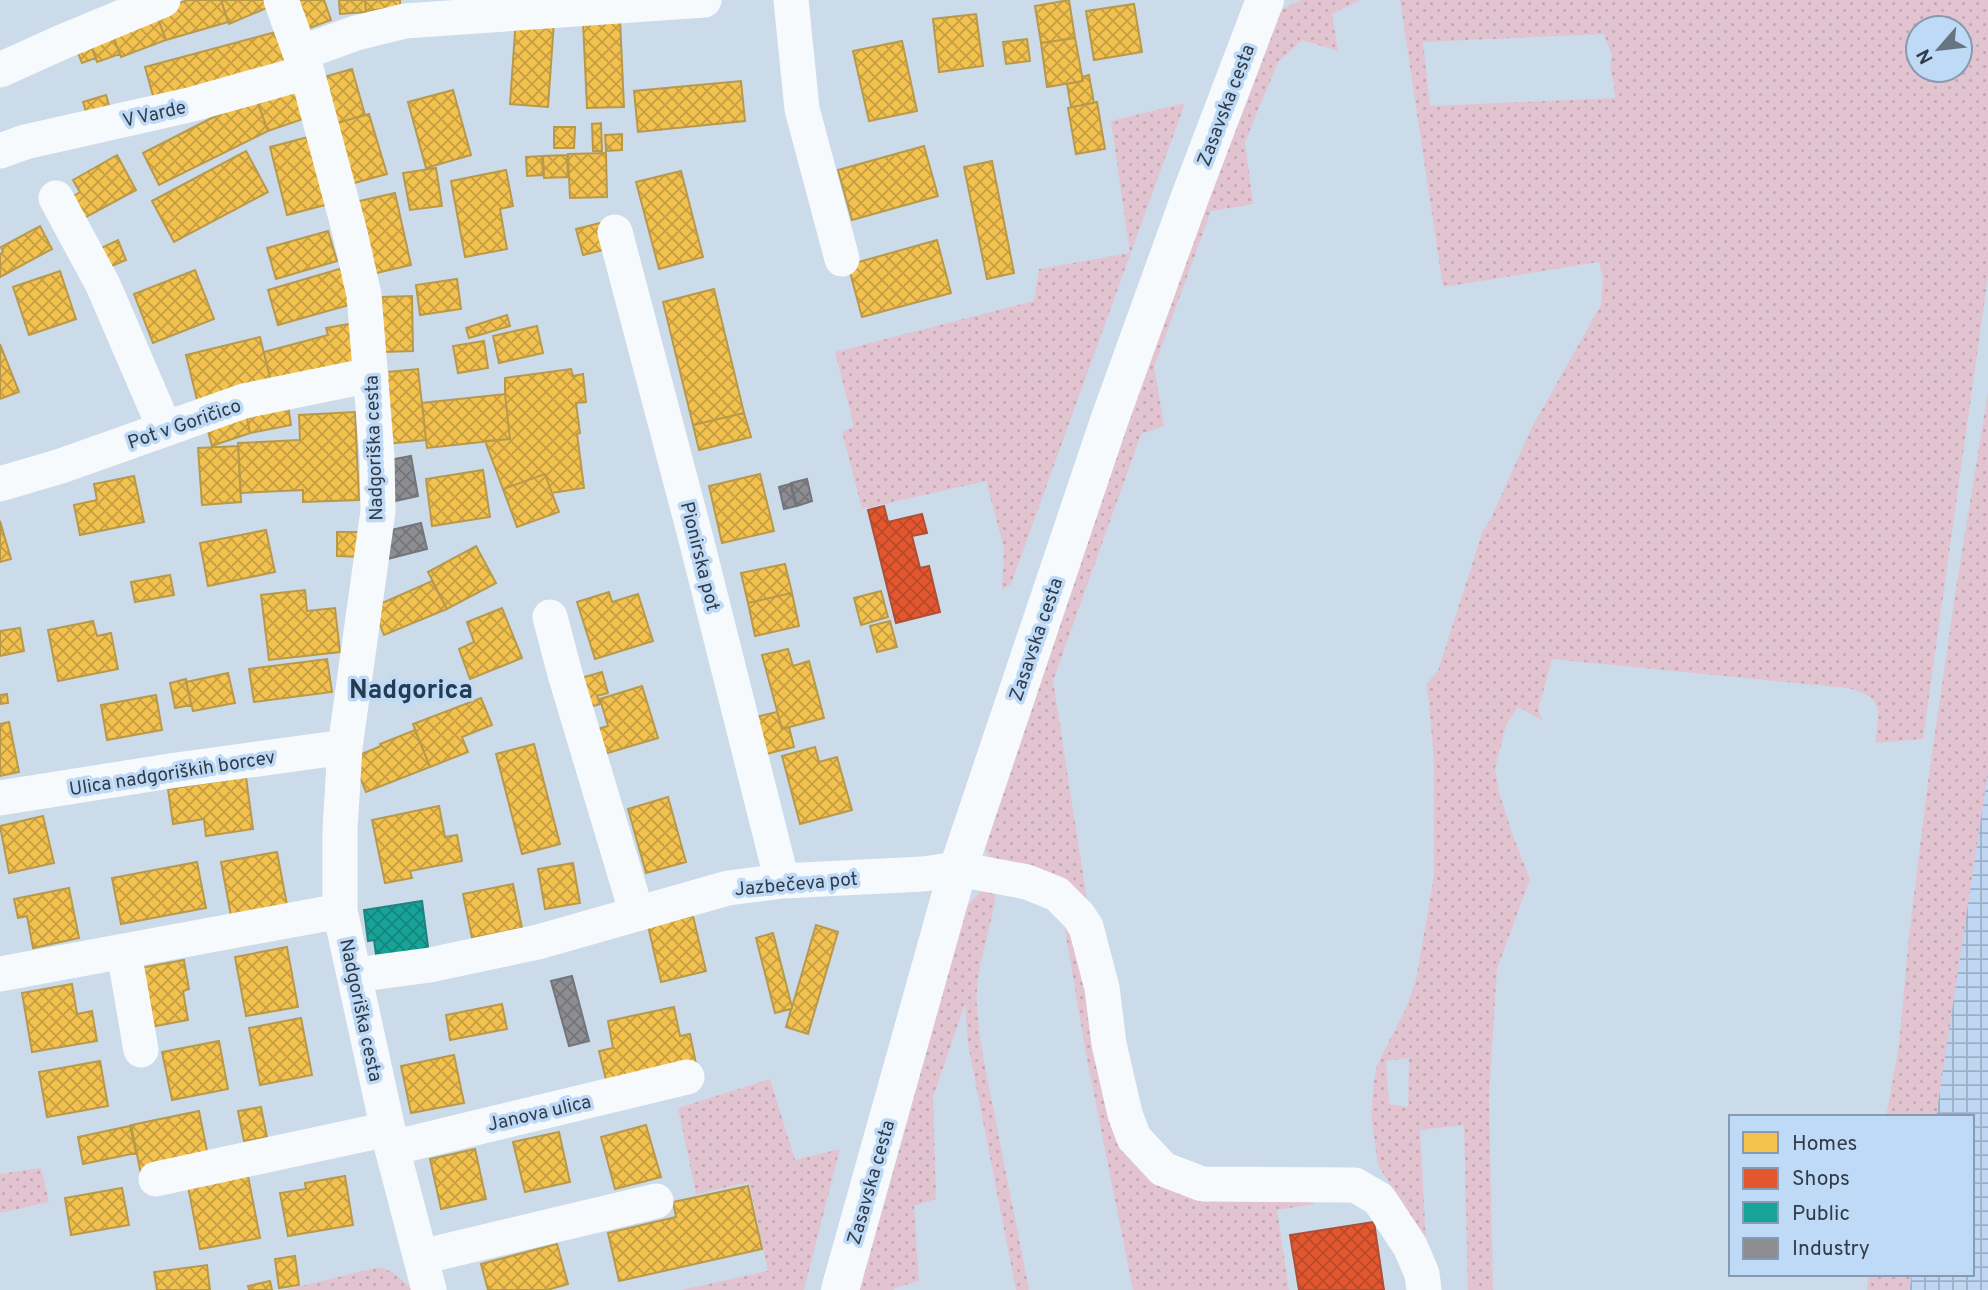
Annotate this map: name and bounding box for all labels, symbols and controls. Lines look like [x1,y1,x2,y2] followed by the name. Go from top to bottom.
[1904,14,1974,84] north arrow
[1193,41,1261,170] street label: Zasavska cesta
[1912,44,1940,68] text: N
[120,96,189,134] street label: V Varde
[360,375,390,521] street label: Nadgoriška cesta
[125,394,245,456] street label: Pot v Goričico
[674,499,724,614] street label: Pionirska pot
[1005,575,1069,704] street label: Zasavska cesta
[349,675,473,708] district label: Nadgorica
[68,746,277,802] street label: Ulica nadgoriških borcev
[734,868,859,902] street label: Jazbečeva pot
[333,937,387,1084] street label: Nadgoriška cesta
[485,1090,594,1138] street label: Janova ulica
[1729,1115,1974,1276] legend
[843,1117,901,1248] street label: Zasavska cesta
[1792,1131,1857,1158] text: Homes
[1792,1166,1850,1193] text: Shops
[1792,1201,1850,1228] text: Public
[1792,1236,1870,1263] text: Industry

